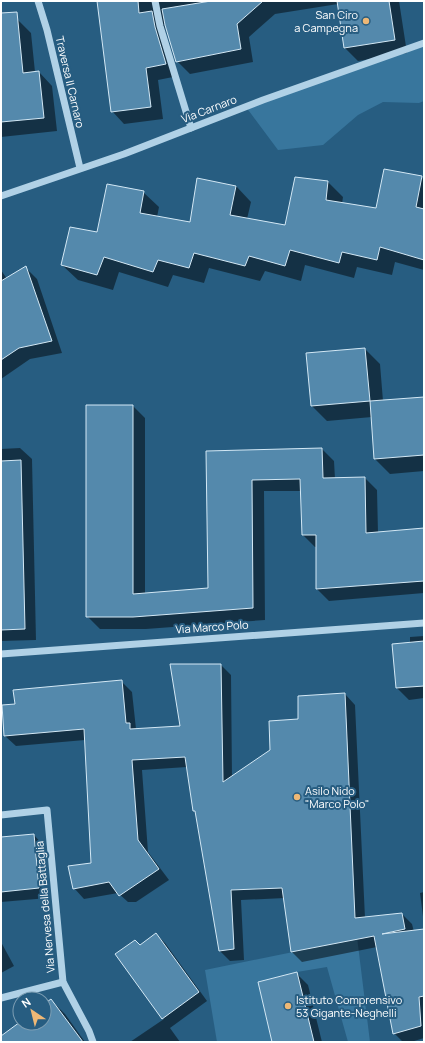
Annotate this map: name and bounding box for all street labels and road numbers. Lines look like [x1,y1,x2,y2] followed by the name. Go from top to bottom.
[53,35,88,130] street label: Traversa II Carnaro
[179,91,239,126] street label: Via Carnaro
[175,616,250,637] street label: Via Marco Polo
[31,840,58,974] street label: Via Nervesa della Battaglia

